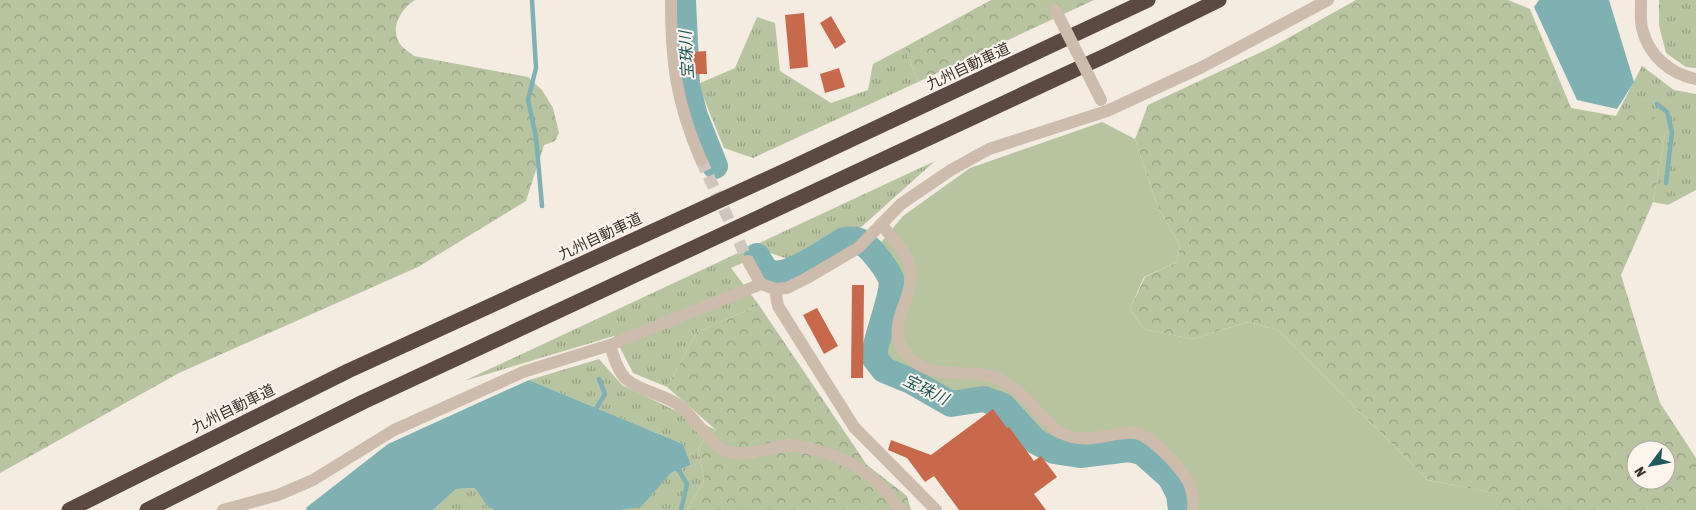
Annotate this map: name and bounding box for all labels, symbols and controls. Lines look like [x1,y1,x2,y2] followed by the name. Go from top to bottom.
[676,29,696,79] water label: 宝珠川
[924,39,1012,93] street label: 九州自動車道
[556,209,644,263] street label: 九州自動車道
[900,370,953,408] water label: 宝珠川
[189,381,277,435] street label: 九州自動車道
[1626,440,1676,490] north arrow
[1631,464,1649,480] text: N

